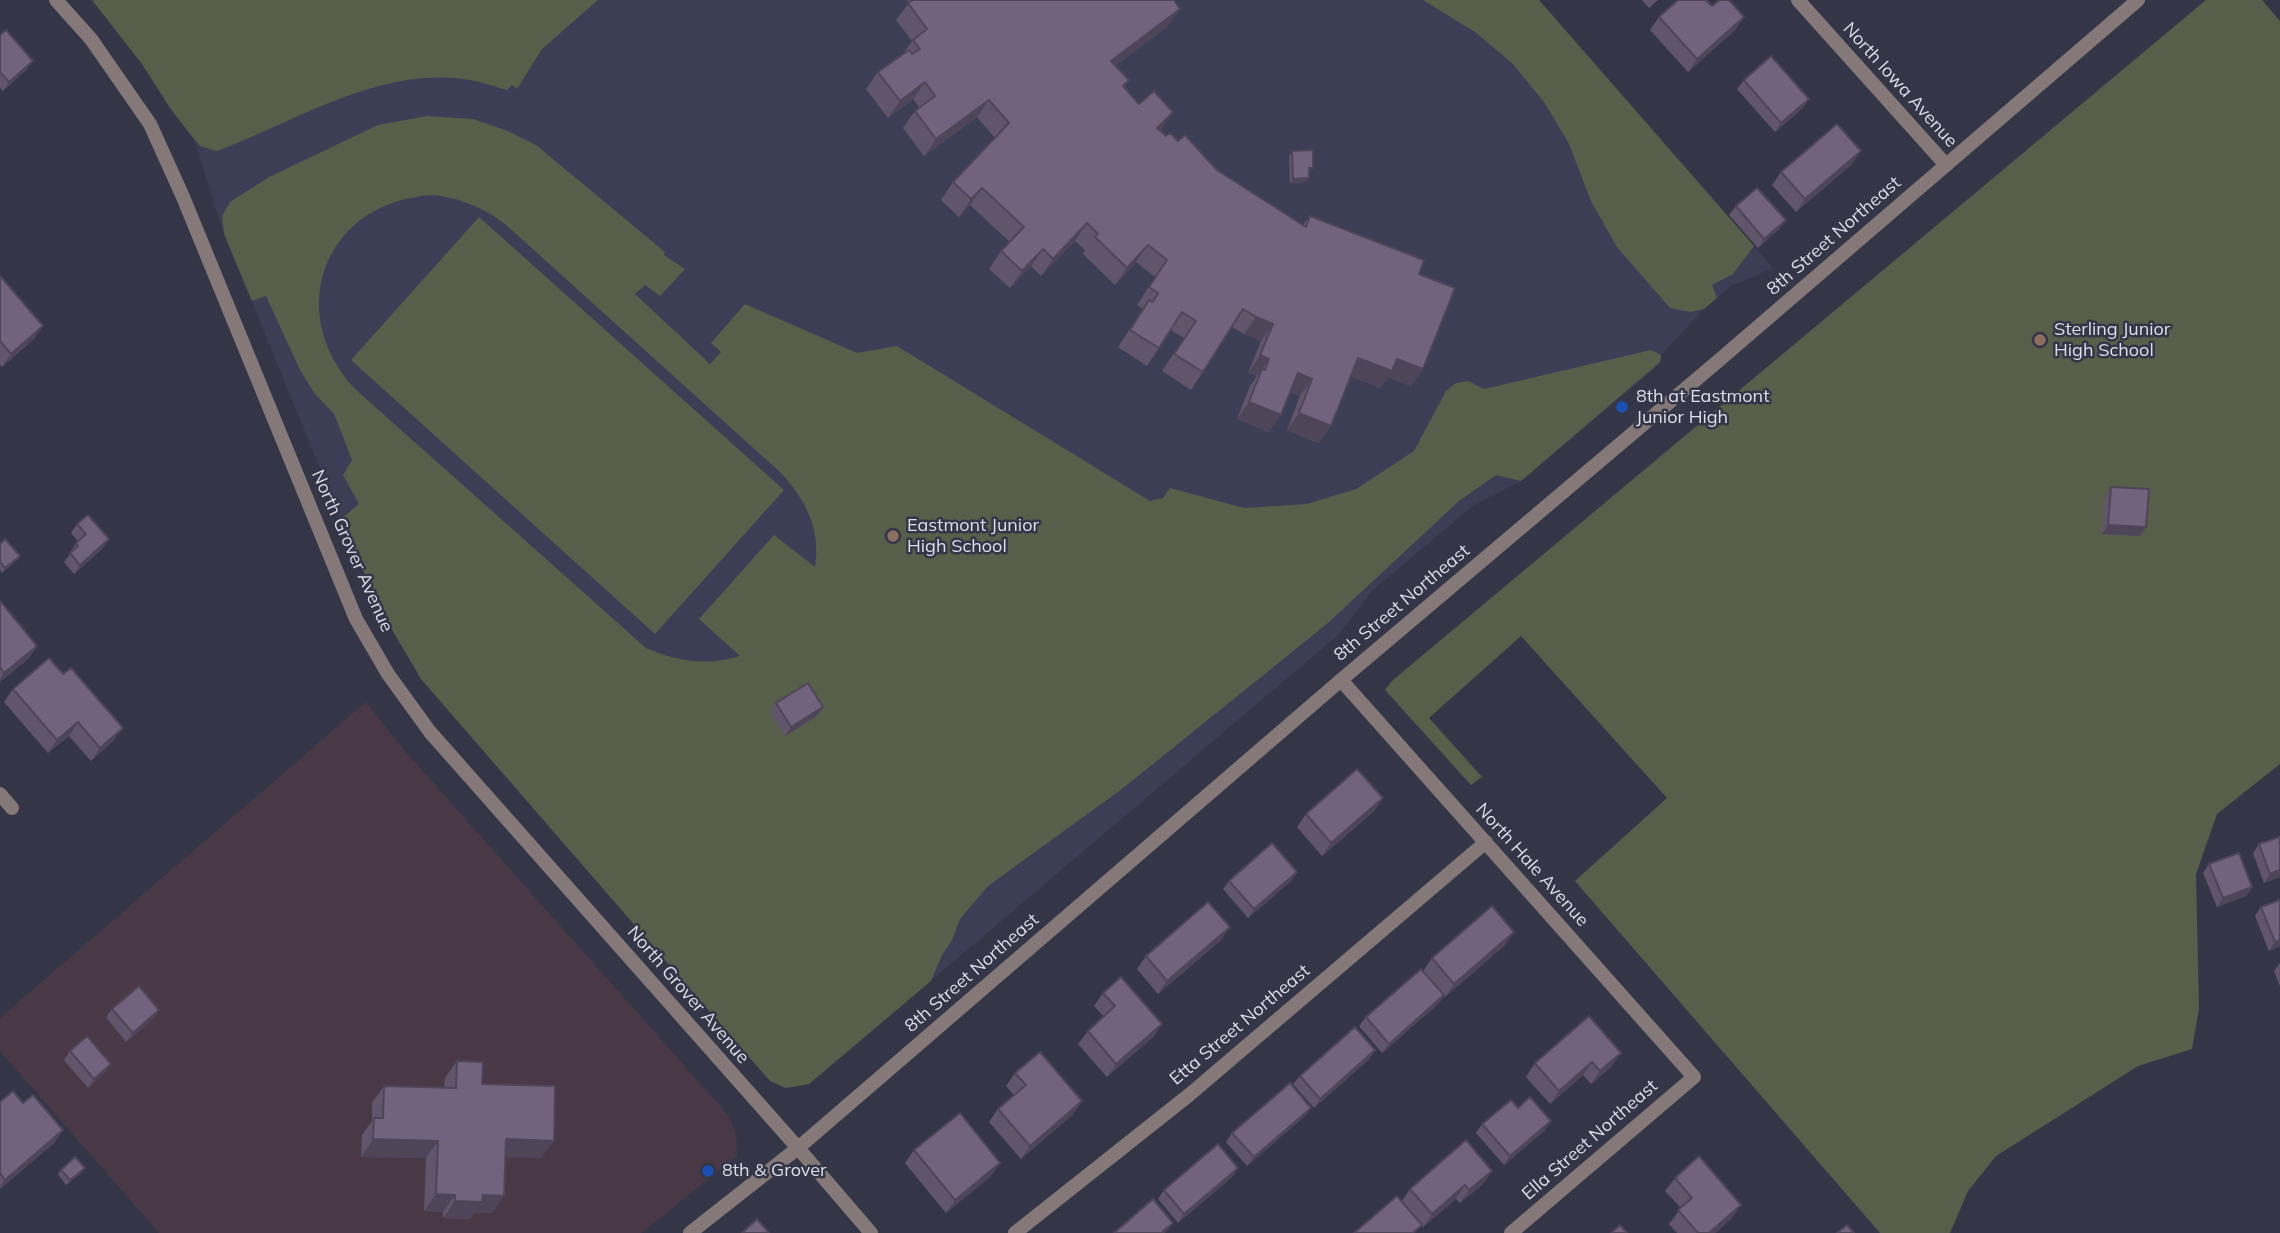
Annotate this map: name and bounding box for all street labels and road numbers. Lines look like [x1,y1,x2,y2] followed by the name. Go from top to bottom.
[1838,18,1962,152] street label: North Iowa Avenue
[1763,172,1905,300] street label: 8th Street Northeast
[307,467,397,635] street label: North Grover Avenue
[1330,540,1474,666] street label: 8th Street Northeast
[1471,799,1593,931] street label: North Hale Avenue
[901,909,1043,1037] street label: 8th Street Northeast
[622,922,754,1068] street label: North Grover Avenue
[1166,960,1314,1090] street label: Etta Street Northeast
[1518,1075,1662,1205] street label: Ella Street Northeast

